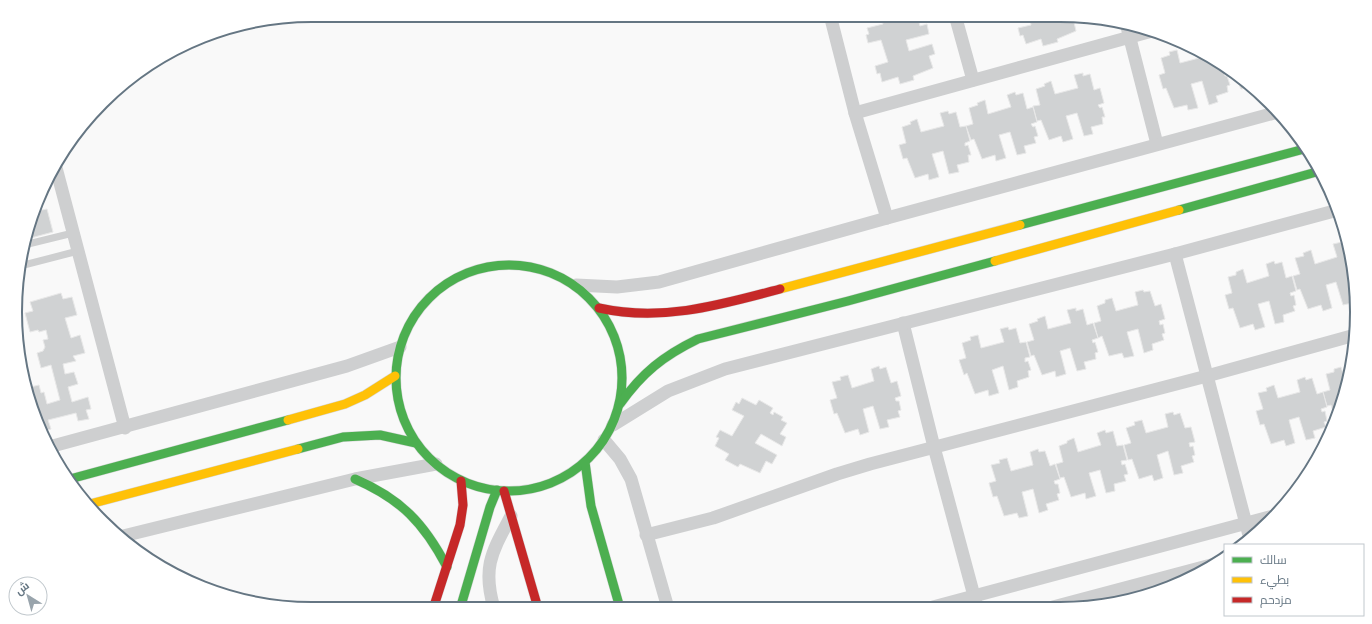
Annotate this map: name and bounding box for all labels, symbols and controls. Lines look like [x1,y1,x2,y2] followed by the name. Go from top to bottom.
[1224,544,1364,616] legend
[1260,553,1287,567] text: سالك
[1260,573,1289,590] text: بطيء
[8,576,48,616] north arrow
[13,579,32,598] text: ش
[1260,593,1292,608] text: مزدحم

